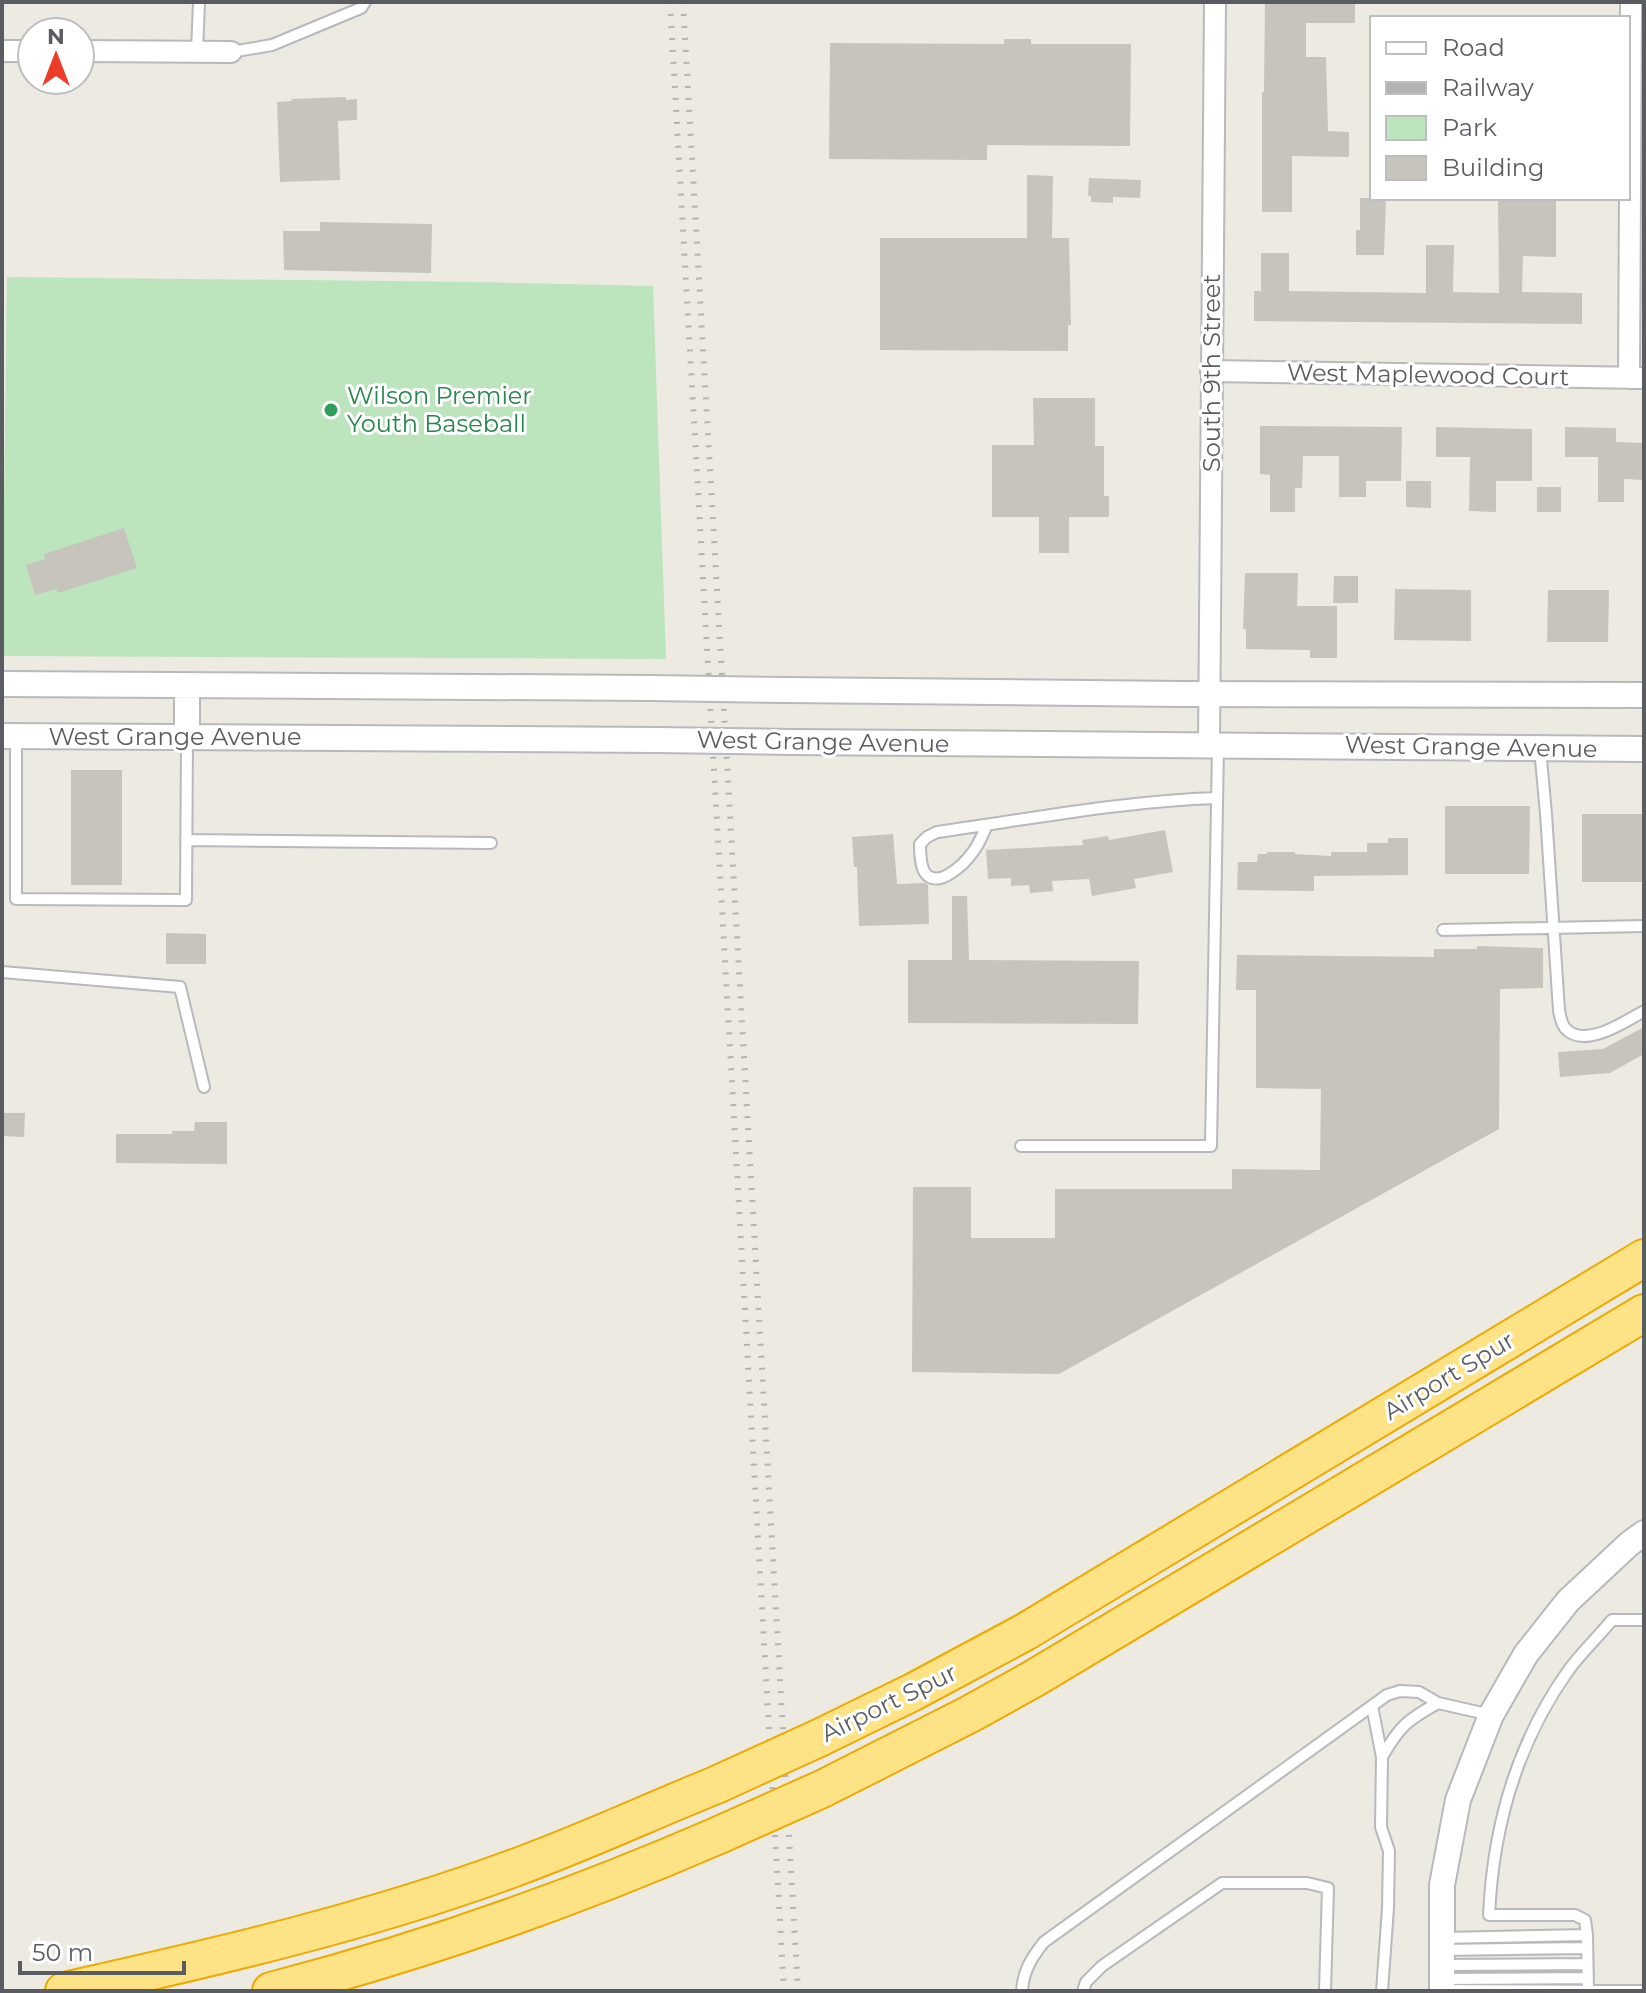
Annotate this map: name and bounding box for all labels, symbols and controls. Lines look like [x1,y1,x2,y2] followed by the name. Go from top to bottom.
[16,16,96,96] north arrow
[1370,16,1630,200] legend
[47,23,65,50] text: N
[1442,33,1505,62] text: Road
[1442,73,1534,102] text: Railway
[1442,113,1497,142] text: Park
[1442,153,1545,182] text: Building
[1197,274,1226,472] street label: South 9th Street
[1287,358,1570,391] street label: West Maplewood Court
[347,381,532,438] place label: Wilson Premier Youth Baseball
[322,401,340,419] marker: Wilson Premier Youth Baseball
[49,722,301,751] street label: West Grange Avenue
[696,725,950,758] street label: West Grange Avenue
[1344,730,1598,763] street label: West Grange Avenue
[1378,1325,1519,1426] street label: Airport Spur
[816,1657,961,1748] street label: Airport Spur
[20,1925,184,1975] scale bar
[32,1938,93,1967] text: 50 m

